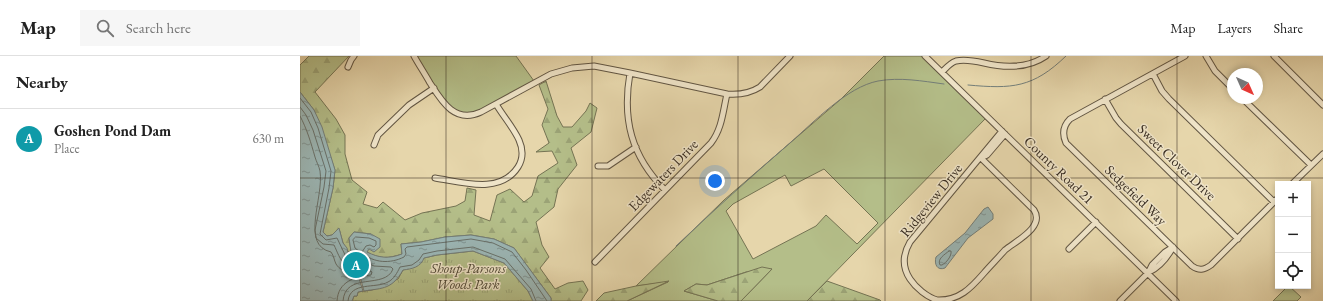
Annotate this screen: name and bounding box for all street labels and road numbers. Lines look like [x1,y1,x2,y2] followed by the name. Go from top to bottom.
[1134,120,1220,204] street label: Sweet Clover Drive
[1020,132,1098,208] street label: County Road 21
[624,135,702,215] street label: Edgewaters Drive
[896,159,966,240] street label: Ridgeview Drive
[1101,161,1171,230] street label: Sedgefield Way

